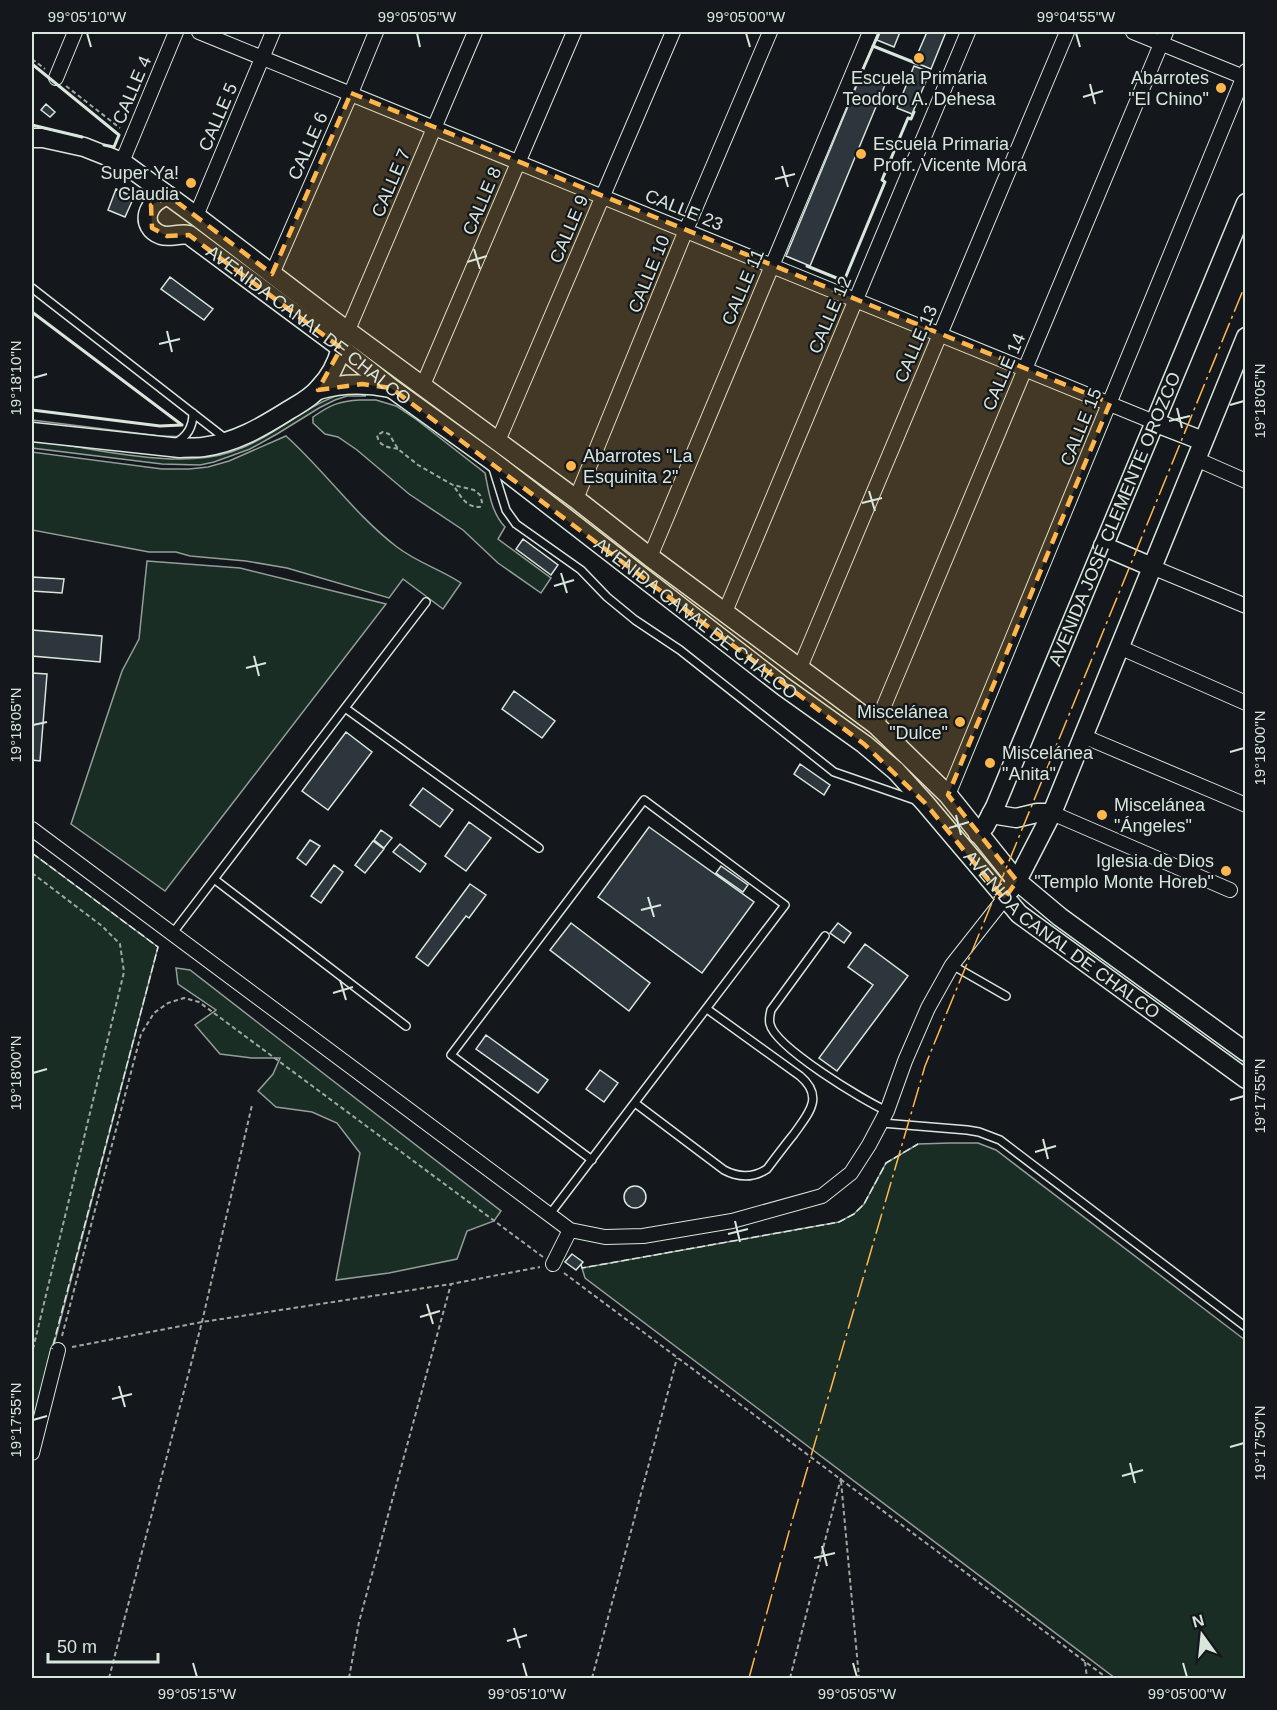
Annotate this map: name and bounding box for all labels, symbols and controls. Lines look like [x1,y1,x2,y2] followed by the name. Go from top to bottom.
[48,8,127,25] text: 99°05'10"W
[378,8,457,25] text: 99°05'05"W
[707,8,786,25] text: 99°05'00"W
[1037,8,1116,25] text: 99°04'55"W
[912,51,926,65] marker: Escuela Primaria Teodoro A. Dehesa
[109,53,155,127] street label: CALLE 4
[842,68,997,109] place label: Escuela Primaria Teodoro A. Dehesa
[1128,68,1209,109] place label: Abarrotes "El Chino"
[195,80,241,154] street label: CALLE 5
[1214,81,1228,95] marker: Abarrotes "El Chino"
[284,109,332,183] street label: CALLE 6
[873,134,1028,175] place label: Escuela Primaria Profr. Vicente Mora
[368,146,414,220] street label: CALLE 7
[854,147,868,161] marker: Escuela Primaria Profr. Vicente Mora
[101,163,180,204] place label: Super Ya! Claudia
[459,164,505,238] street label: CALLE 8
[184,176,198,190] marker: Super Ya! Claudia
[642,185,726,235] street label: CALLE 23
[546,192,592,266] street label: CALLE 9
[624,232,674,316] street label: CALLE 10
[202,241,415,409] street label: AVENIDA CANAL DE CHALCO
[718,246,768,328] street label: CALLE 11
[805,273,855,357] street label: CALLE 12
[891,302,941,386] street label: CALLE 13
[979,330,1029,414] street label: CALLE 14
[7,340,24,416] text: 19°18'10"N
[1251,363,1268,439] text: 19°18'05"N
[1045,369,1185,669] street label: AVENIDA JOSÉ CLEMENTE OROZCO
[1056,385,1106,469] street label: CALLE 15
[583,446,693,487] place label: Abarrotes "La Esquinita 2"
[564,459,578,473] marker: Abarrotes "La Esquinita 2"
[590,534,801,703] street label: AVENIDA CANAL DE CHALCO
[7,687,24,763] text: 19°18'05"N
[857,702,949,743] place label: Miscelánea "Dulce"
[1251,710,1268,786] text: 19°18'00"N
[953,715,967,729] marker: Miscelánea "Dulce"
[1002,743,1094,784] place label: Miscelánea "Anita"
[983,756,997,770] marker: Miscelánea "Anita"
[1114,795,1206,836] place label: Miscelánea "Ángeles"
[1095,808,1109,822] marker: Miscelánea "Ángeles"
[960,847,1163,1023] street label: AVENIDA CANAL DE CHALCO
[1034,851,1214,892] place label: Iglesia de Dios "Templo Monte Horeb"
[1219,864,1233,878] marker: Iglesia de Dios "Templo Monte Horeb"
[7,1035,24,1111] text: 19°18'00"N
[1251,1058,1268,1134] text: 19°17'55"N
[7,1382,24,1458] text: 19°17'55"N
[1251,1405,1268,1481] text: 19°17'50"N
[1172,1605,1232,1665] north arrow
[1190,1611,1206,1631] text: N
[48,1626,158,1664] scale bar
[57,1637,97,1657] text: 50 m
[158,1685,237,1702] text: 99°05'15"W
[488,1685,567,1702] text: 99°05'10"W
[818,1685,897,1702] text: 99°05'05"W
[1148,1685,1227,1702] text: 99°05'00"W

